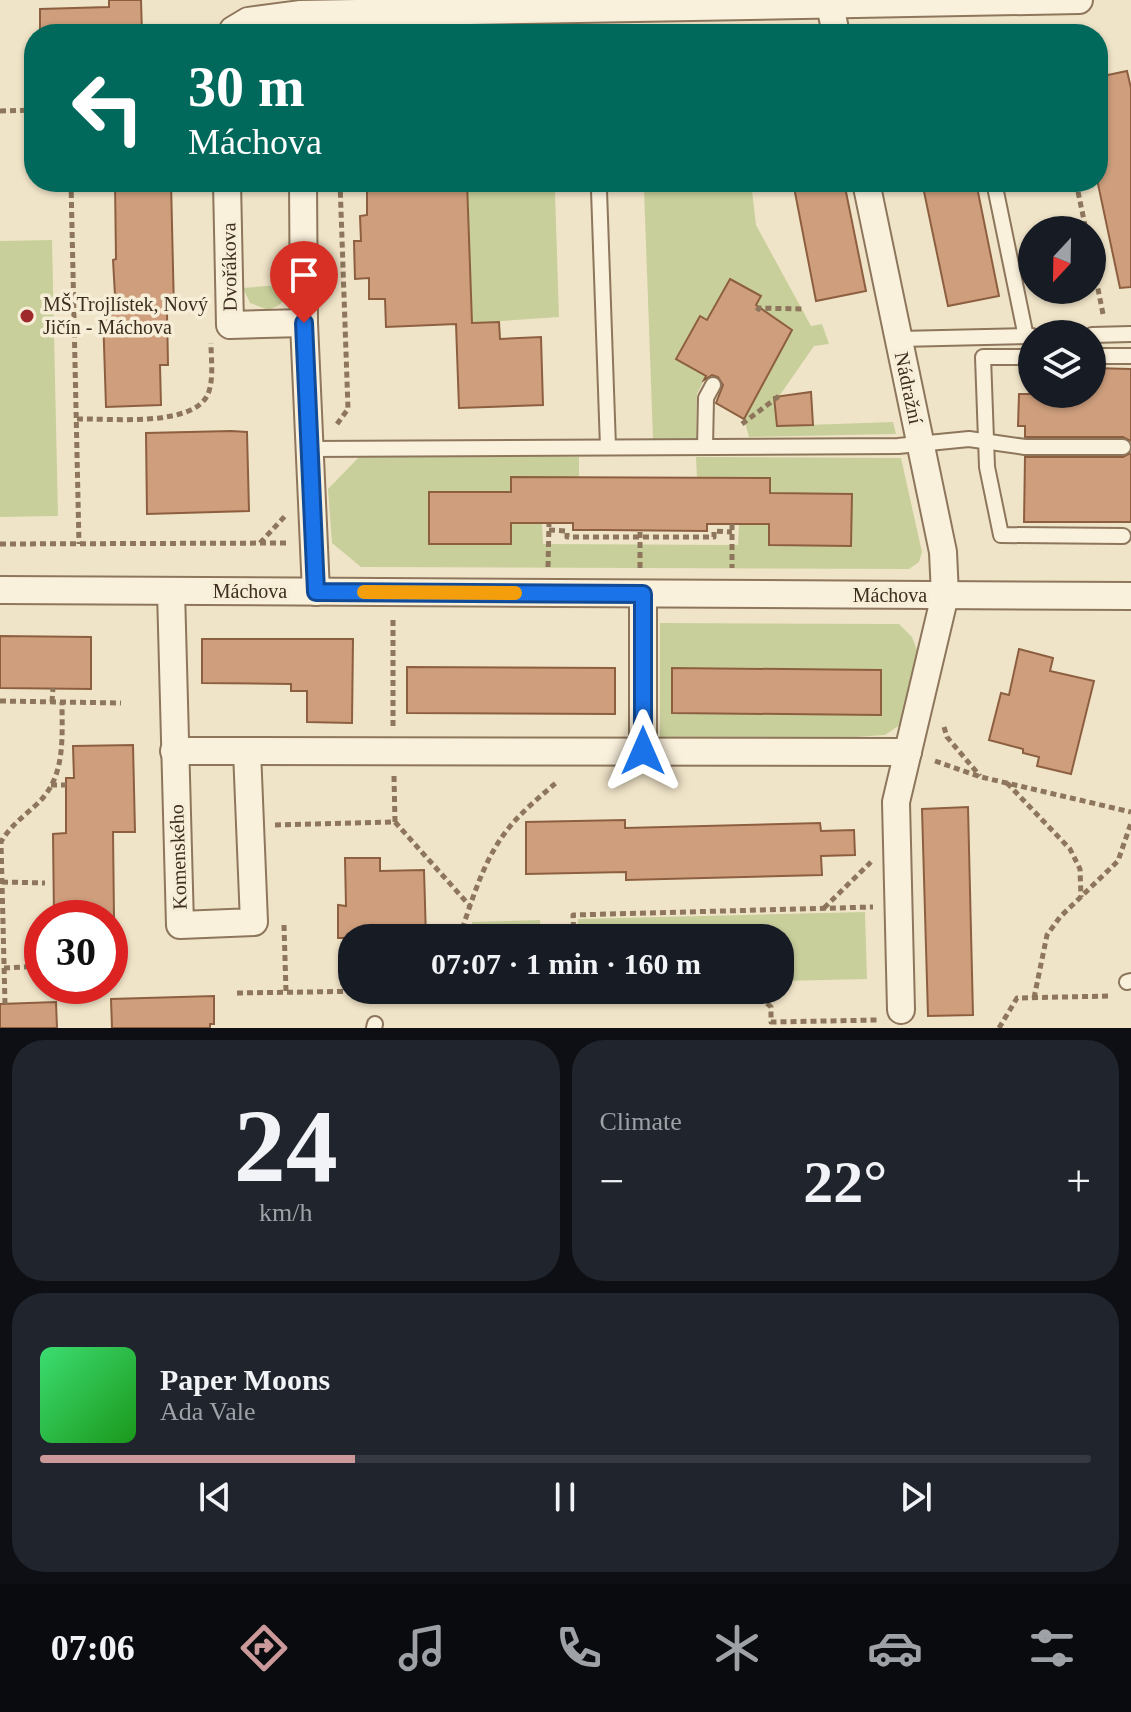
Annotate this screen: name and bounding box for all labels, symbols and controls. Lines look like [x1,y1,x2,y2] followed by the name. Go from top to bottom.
[56,56,160,160] icon: left
[188,56,305,118] text: 30 m
[188,122,322,162] text: Máchova
[1018,216,1106,304] north arrow
[1018,216,1106,408] map controls
[217,222,241,312] street label: Dvořákova
[270,241,338,323] pin
[282,253,326,297] icon: arrive
[43,292,208,338] place label: MŠ Trojlístek, Nový Jičín - Máchova
[18,307,36,325] marker: MŠ Trojlístek, Nový Jičín - Máchova
[1018,320,1106,408] button: layers
[891,350,927,427] street label: Nádražní
[213,580,287,602] street label: Máchova
[853,584,927,606] street label: Máchova
[601,709,685,793] position arrow
[165,804,191,910] street label: Komenského
[24,900,128,1004] speed limit sign: 30
[431,947,701,980] text: 07:07 · 1 min · 160 m
[234,1088,338,1203] text: 24
[600,1107,682,1136] text: Climate
[803,1149,887,1215] text: 22°
[600,1157,624,1206] text: −
[1066,1157,1091,1206] text: +
[259,1198,312,1227] text: km/h
[160,1363,330,1396] text: Paper Moons
[160,1397,256,1426] text: Ada Vale
[193,1475,237,1519] icon: previous
[543,1475,587,1519] icon: pause
[894,1475,938,1519] icon: next
[236,1620,292,1676] icon: directions
[394,1620,450,1676] icon: music
[551,1620,607,1676] icon: phone
[709,1620,765,1676] icon: climate
[867,1620,923,1676] icon: car
[1024,1620,1080,1676] icon: filters
[51,1628,135,1668] text: 07:06

